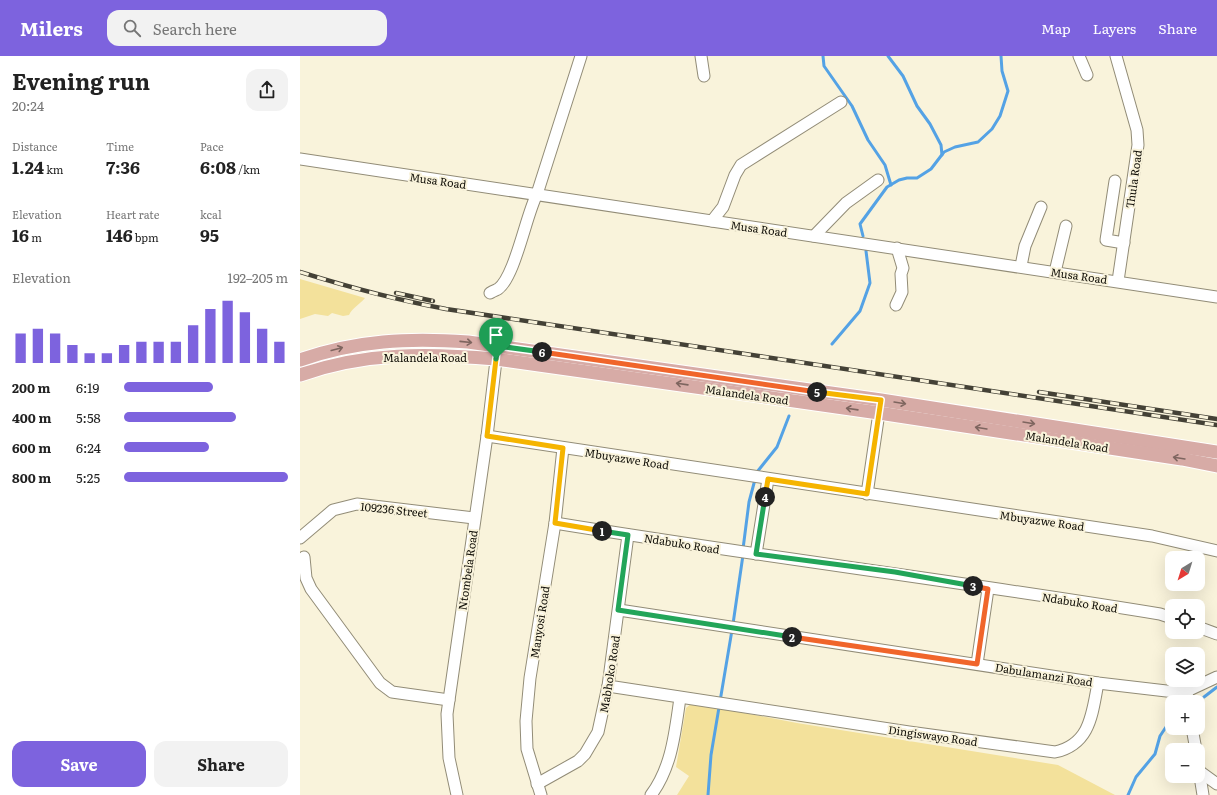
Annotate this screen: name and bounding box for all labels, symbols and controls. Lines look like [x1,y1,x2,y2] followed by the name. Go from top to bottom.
[107,10,387,46] search box
[20,14,83,42] text: Milers
[121,17,143,39] icon: search
[153,17,237,40] text: Search here
[1041,18,1071,38] text: Map
[1093,18,1136,38] text: Layers
[1158,18,1197,38] text: Share
[12,64,150,97] text: Evening run
[246,69,288,111] button: share
[12,96,44,115] text: 20:24
[12,138,57,154] text: Distance
[106,138,134,154] text: Time
[200,138,224,154] text: Pace
[1121,149,1145,209] street label: Thula Road
[12,154,44,179] text: 1.24
[106,154,140,179] text: 7:36
[200,154,236,179] text: 6:08
[44,161,64,177] text: km
[236,161,260,177] text: /km
[409,168,468,192] street label: Musa Road
[12,206,62,222] text: Elevation
[106,206,159,222] text: Heart rate
[200,206,222,222] text: kcal
[730,216,789,240] street label: Musa Road
[12,222,29,247] text: 16
[106,222,133,247] text: 146
[200,222,219,247] text: 95
[29,229,42,245] text: m
[133,229,159,245] text: bpm
[1050,263,1109,287] street label: Musa Road
[12,268,71,287] text: Elevation
[228,268,288,287] text: 192–205 m
[479,318,513,359] pin
[485,324,507,346] icon: arrive
[460,338,473,346] one-way arrow
[532,342,552,362] pin: 6
[539,344,545,360] text: 6
[331,345,344,352] one-way arrow
[383,349,467,365] street label: Malandela Road
[12,378,51,397] text: 200 m
[76,378,99,397] text: 6:19
[676,380,689,388] one-way arrow
[704,380,790,408] street label: Malandela Road
[807,382,827,402] pin: 5
[814,384,820,400] text: 5
[893,399,906,407] one-way arrow
[846,405,859,413] one-way arrow
[12,408,51,427] text: 400 m
[76,408,101,427] text: 5:58
[1022,419,1035,427] one-way arrow
[975,424,988,432] one-way arrow
[1024,427,1110,456] street label: Malandela Road
[12,438,51,457] text: 600 m
[76,438,101,457] text: 6:24
[584,443,671,473] street label: Mbuyazwe Road
[1173,454,1186,462] one-way arrow
[12,468,51,487] text: 800 m
[76,468,100,487] text: 5:25
[755,487,775,507] pin: 4
[762,489,768,505] text: 4
[360,498,429,521] street label: 109236 Street
[999,506,1086,534] street label: Mbuyazwe Road
[592,521,612,541] pin: 1
[600,523,604,539] text: 1
[453,529,481,611] street label: Ntombela Road
[643,529,721,557] street label: Ndabuko Road
[1165,551,1205,591] north arrow
[1165,551,1205,783] map controls
[963,576,983,596] pin: 3
[970,578,976,594] text: 3
[525,584,553,659] street label: Manyosi Road
[1041,588,1119,616] street label: Ndabuko Road
[1165,599,1205,639] button: locate
[782,627,802,647] pin: 2
[789,629,795,645] text: 2
[595,634,623,714] street label: Mabhoko Road
[1165,647,1205,687] button: layers
[994,658,1094,690] street label: Dabulamanzi Road
[1165,695,1205,735] button: +
[887,721,979,749] street label: Dingiswayo Road
[12,741,146,787] button: Save
[154,741,288,787] button: Share
[1165,743,1205,783] button: −

